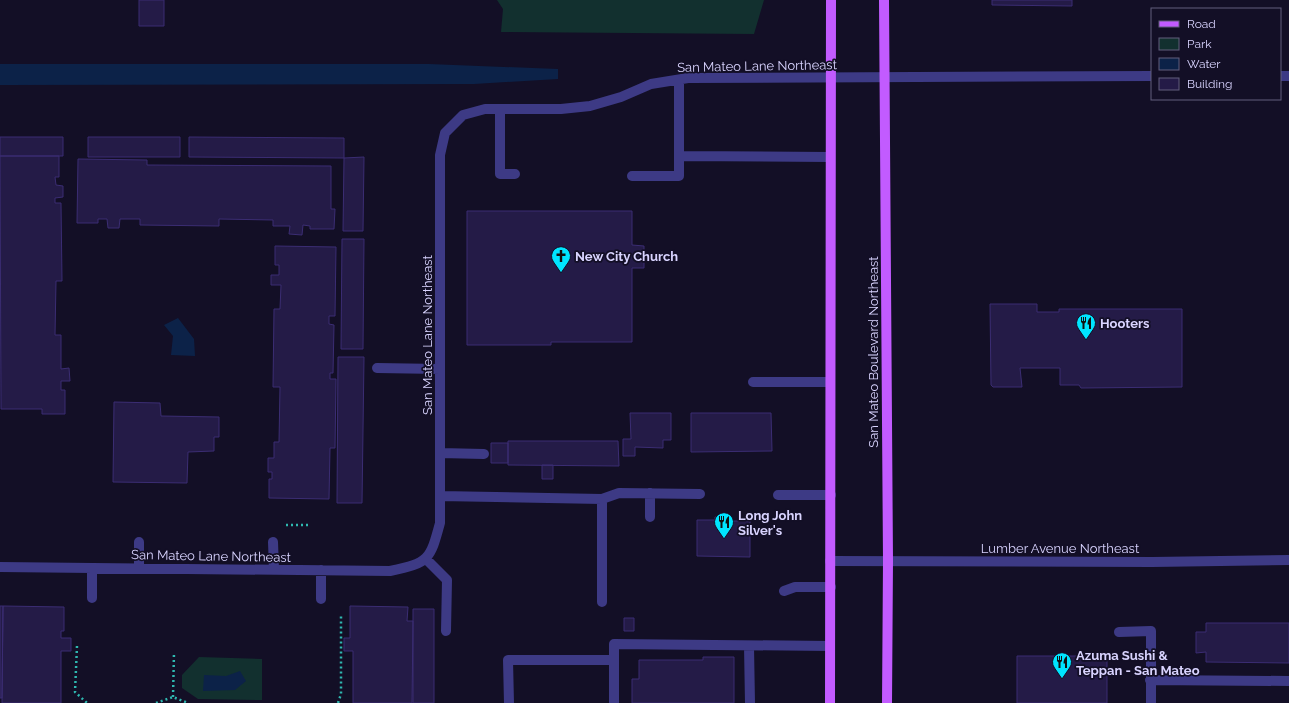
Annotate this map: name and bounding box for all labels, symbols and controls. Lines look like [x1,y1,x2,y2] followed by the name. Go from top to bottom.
[1151,8,1281,100] legend
[1187,17,1216,31] text: Road
[1187,37,1212,51] text: Park
[677,57,838,75] street label: San Mateo Lane Northeast
[1187,57,1221,71] text: Water
[1187,77,1233,91] text: Building
[550,245,572,273] church icon: New City Church
[575,249,678,264] place label: New City Church
[420,254,435,415] street label: San Mateo Lane Northeast
[866,256,881,448] street label: San Mateo Boulevard Northeast
[1075,312,1097,340] restaurant icon: Hooters
[1100,316,1150,331] place label: Hooters
[738,508,802,538] place label: Long John Silver's
[713,511,735,539] restaurant icon: Long John Silver's
[981,541,1140,556] street label: Lumber Avenue Northeast
[131,547,292,565] street label: San Mateo Lane Northeast
[1076,648,1200,678] place label: Azuma Sushi & Teppan - San Mateo
[1051,651,1073,679] restaurant icon: Azuma Sushi & Teppan - San Mateo

